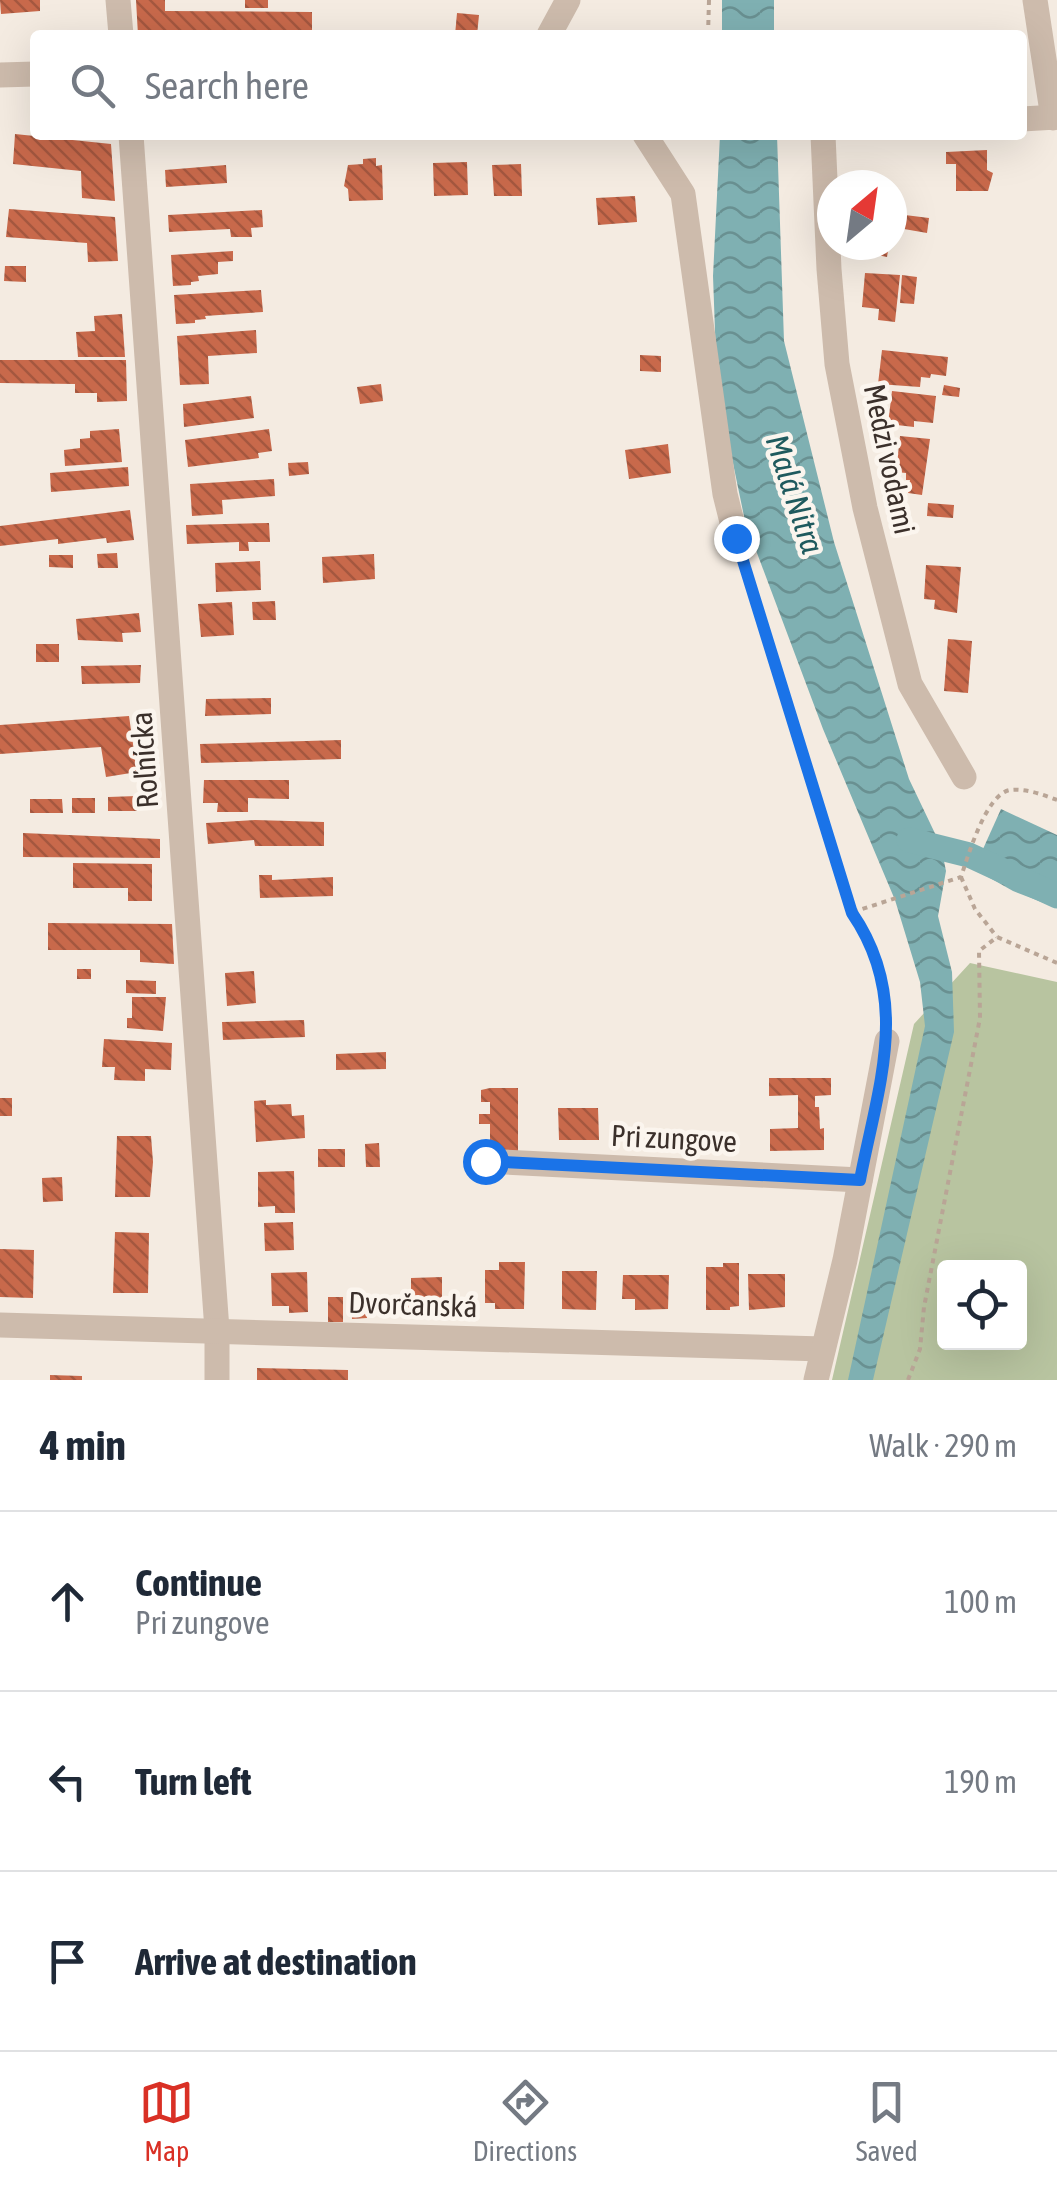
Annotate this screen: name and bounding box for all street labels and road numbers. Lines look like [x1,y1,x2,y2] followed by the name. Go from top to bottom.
[858,381,922,537] street label: Medzi vodami
[124,711,164,809] street label: Roľnícka
[610,1118,738,1158] street label: Pri zungove
[348,1285,478,1323] street label: Dvorčanská

